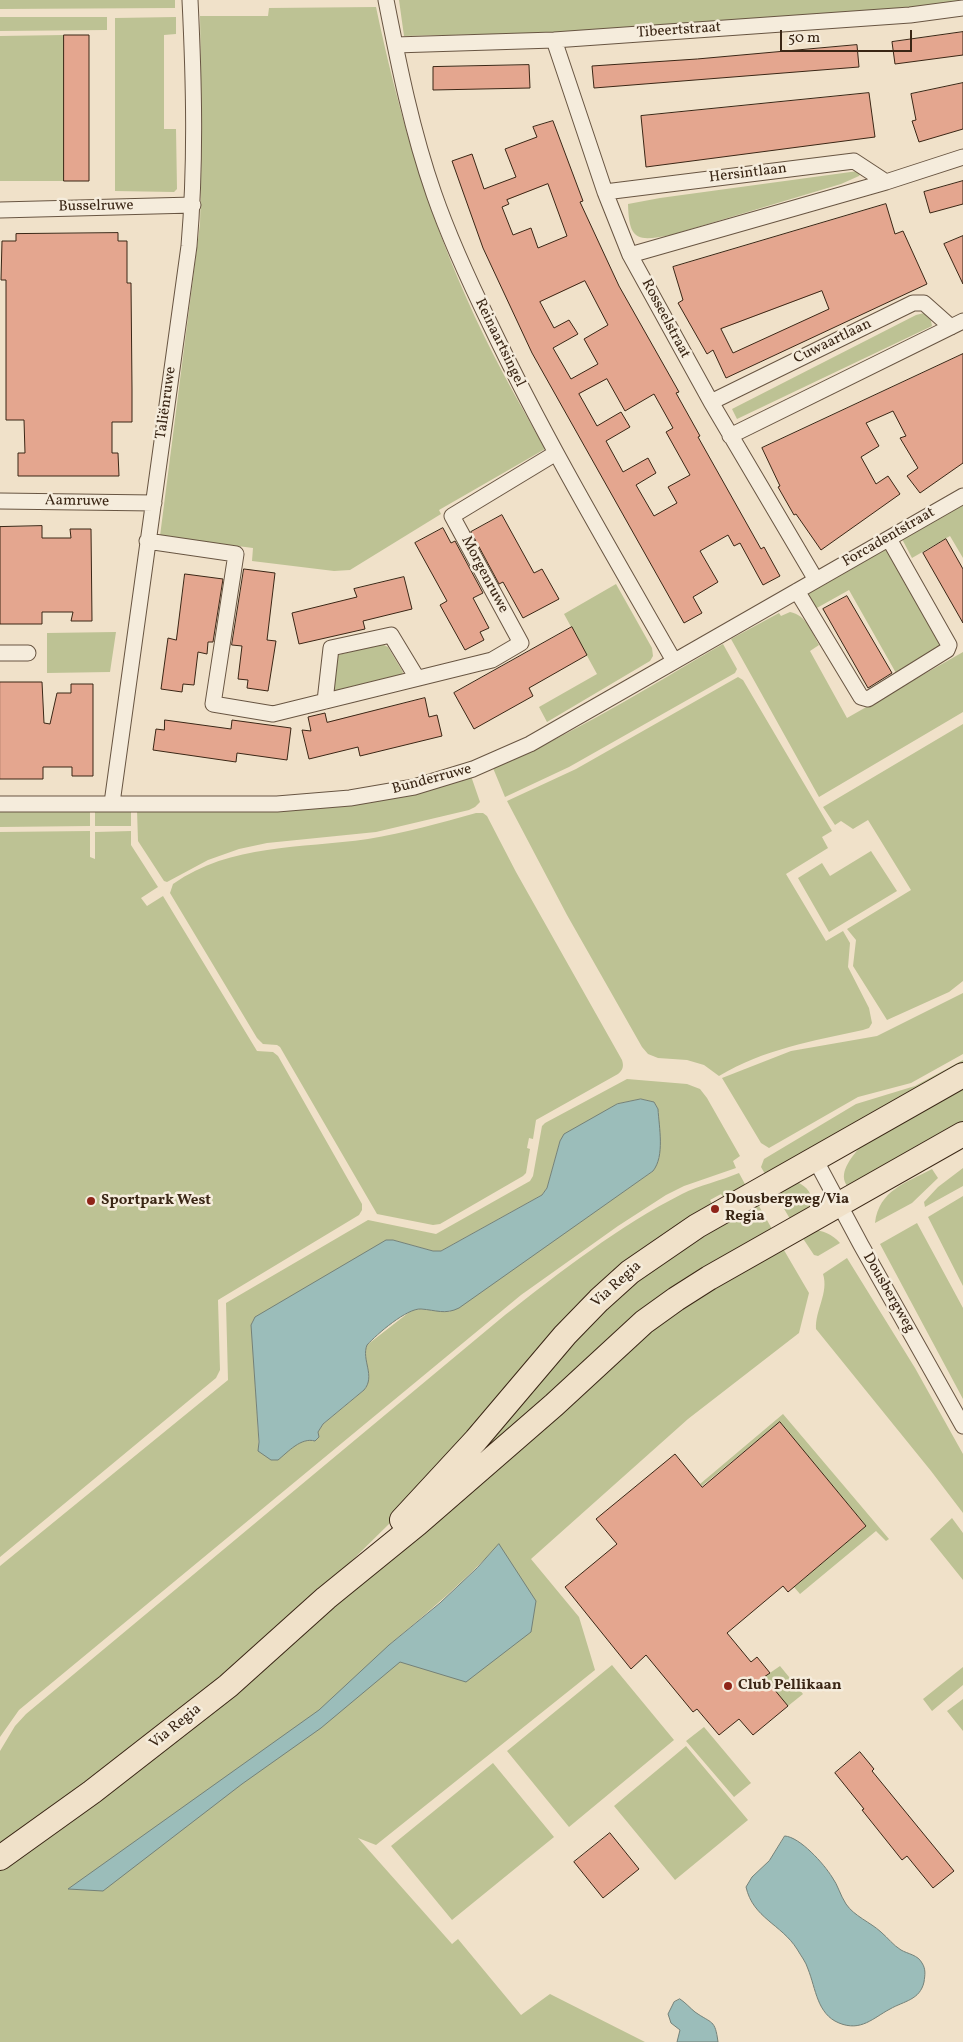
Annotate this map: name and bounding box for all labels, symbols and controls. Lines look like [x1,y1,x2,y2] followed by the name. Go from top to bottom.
[636,19,722,43] street label: Tibeertstraat
[783,20,916,52] scale bar
[788,28,820,49] text: 50 m
[708,160,788,188] street label: Hersintlaan
[58,197,134,217] street label: Busselruwe
[637,276,693,362] street label: Rosseelstraat
[470,296,528,390] street label: Reinaartsingel
[791,315,875,369] street label: Cuwaartlaan
[153,365,181,441] street label: Taliënruwe
[45,492,109,512] street label: Aamruwe
[840,504,938,572] street label: Forcadentstraat
[456,533,512,617] street label: Morgenruwe
[390,761,474,799] street label: Bunderruwe
[725,1191,849,1226] place label: Dousbergweg/Via Regia
[101,1192,211,1210] place label: Sportpark West
[85,1195,97,1207] marker: Sportpark West
[709,1203,721,1215] marker: Dousbergweg/Via Regia
[858,1250,918,1336] street label: Dousbergweg
[588,1258,646,1312] street label: Via Regia
[738,1677,842,1695] place label: Club Pellikaan
[722,1680,734,1692] marker: Club Pellikaan
[147,1701,205,1753] street label: Via Regia

